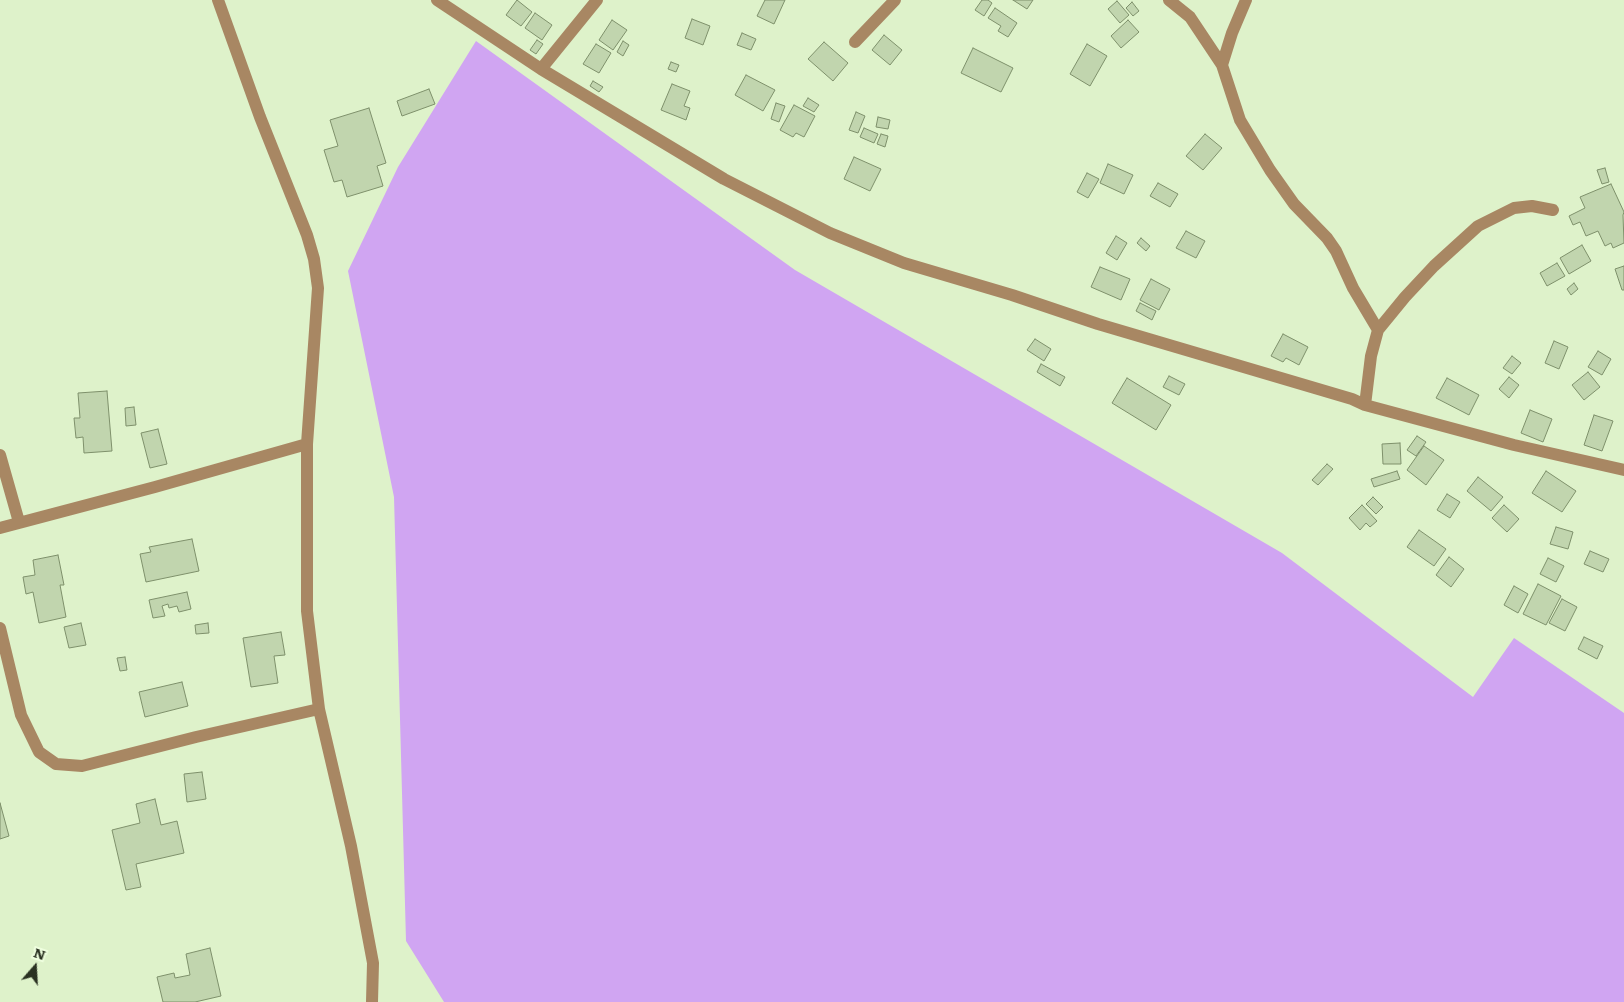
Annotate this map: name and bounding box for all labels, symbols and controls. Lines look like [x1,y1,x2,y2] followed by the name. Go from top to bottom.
[31,941,49,964] text: N
[10,942,60,992] north arrow

